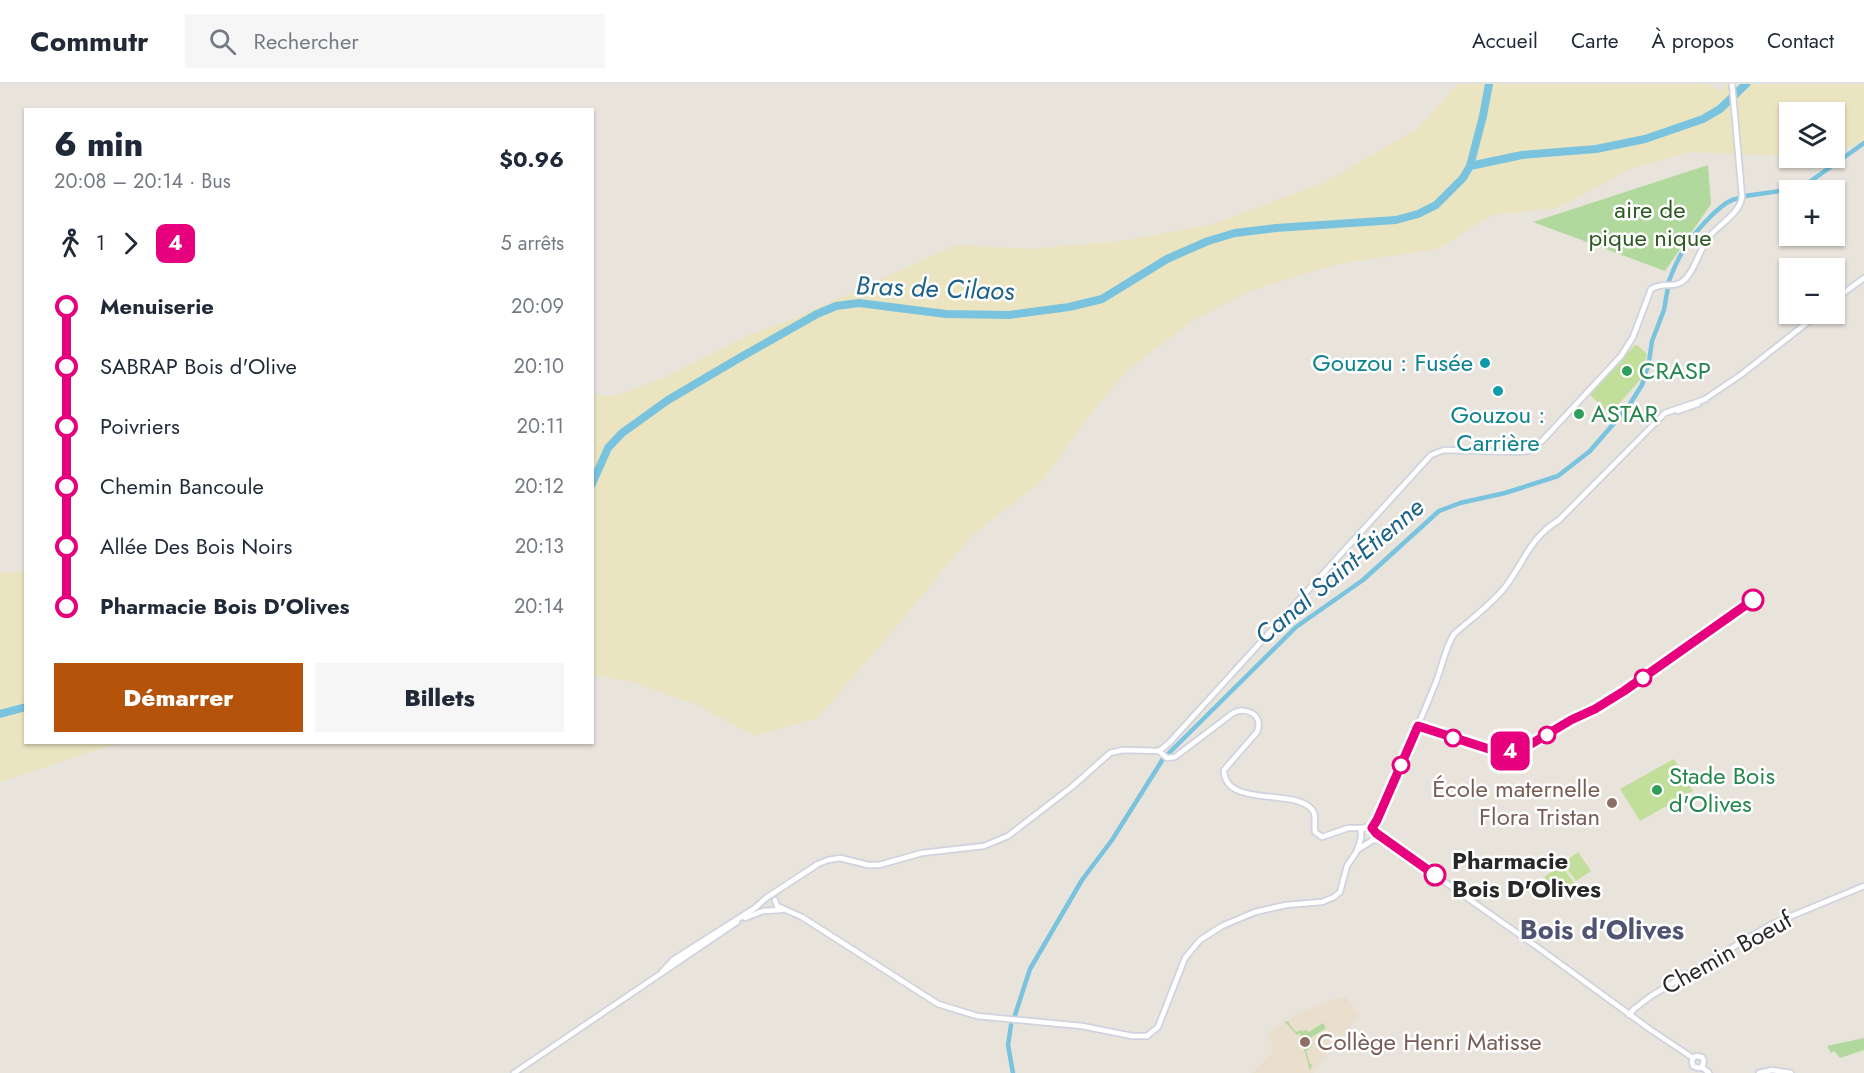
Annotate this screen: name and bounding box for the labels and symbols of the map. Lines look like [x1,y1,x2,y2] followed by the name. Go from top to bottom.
[1588,192,1712,255] park label: aire de pique nique
[855,266,1016,310] water label: Bras de Cilaos
[1312,345,1473,380] place label: Gouzou : Fusée
[1639,353,1711,388] place label: CRASP
[1478,356,1492,370] marker: Gouzou : Fusée
[1620,364,1634,378] marker: CRASP
[1491,384,1505,398] marker: Gouzou : Carrière
[1591,396,1659,431] place label: ASTAR
[1450,397,1546,460] place label: Gouzou : Carrière
[1572,407,1586,421] marker: ASTAR
[1246,489,1432,653] water label: Canal Saint-Étienne
[1742,589,1764,611] unlabelled marker
[1634,669,1652,687] unlabelled marker
[1538,726,1556,744] unlabelled marker
[1444,729,1462,747] unlabelled marker
[1490,732,1530,770] line badge: 4
[1392,756,1410,774] unlabelled marker
[1669,758,1775,821] place label: Stade Bois d'Olives
[1432,771,1600,834] place label: École maternelle Flora Tristan
[1650,783,1664,797] marker: Stade Bois d'Olives
[1605,796,1619,810] marker: École maternelle Flora Tristan
[1452,843,1601,906] place label: Pharmacie Bois D'Olives
[1424,864,1446,886] marker: Pharmacie Bois D'Olives
[1655,902,1799,1003] street label: Chemin Boeuf
[1520,910,1684,949] district label: Bois d'Olives
[1317,1024,1542,1059] place label: Collège Henri Matisse
[1298,1035,1312,1049] marker: Collège Henri Matisse

